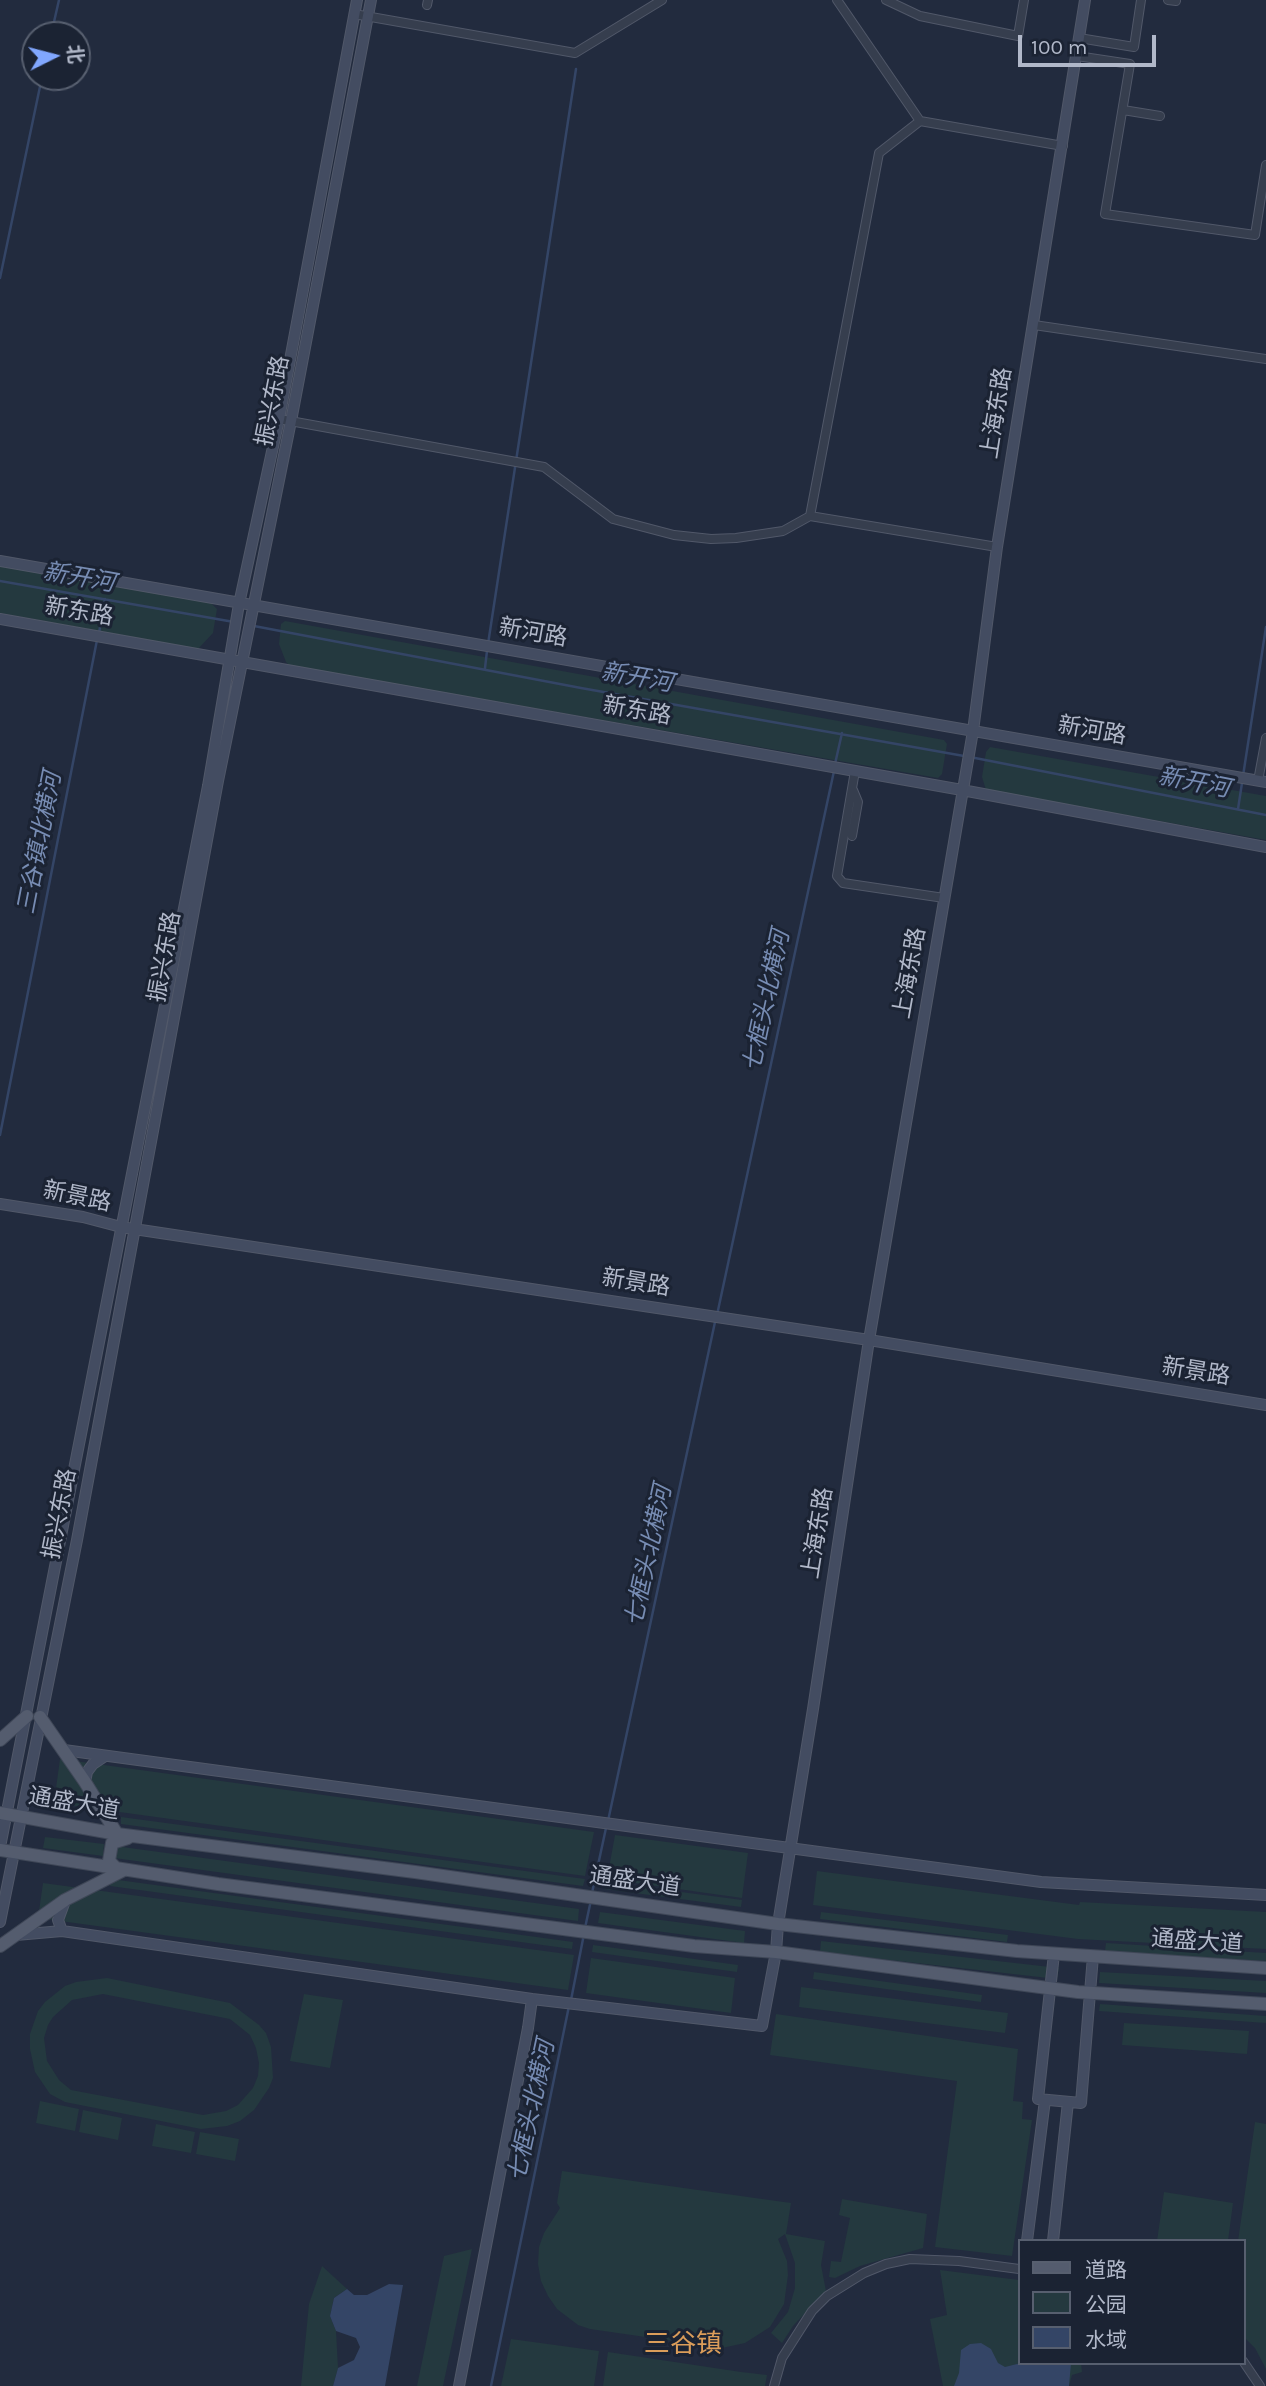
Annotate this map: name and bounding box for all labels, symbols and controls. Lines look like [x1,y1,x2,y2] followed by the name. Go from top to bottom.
[21,21,91,91] north arrow
[1021,21,1159,65] scale bar
[1031,35,1088,59] text: 100 m
[63,43,87,65] text: 北
[251,353,295,449] street label: 振兴东路
[976,365,1018,461] street label: 上海东路
[41,558,117,598] water label: 新开河
[43,592,115,632] street label: 新东路
[497,613,569,653] street label: 新河路
[599,658,675,698] water label: 新开河
[601,691,673,731] street label: 新东路
[1056,711,1128,751] street label: 新河路
[1156,762,1232,804] water label: 新开河
[12,770,68,916] water label: 三谷镇北横河
[143,909,187,1005] street label: 振兴东路
[888,925,932,1021] street label: 上海东路
[738,928,796,1074] water label: 七框头北横河
[40,1176,114,1218] street label: 新景路
[600,1264,672,1302] street label: 新景路
[1160,1353,1232,1391] street label: 新景路
[38,1466,82,1562] street label: 振兴东路
[620,1483,678,1629] water label: 七框头北横河
[797,1485,839,1581] street label: 上海东路
[26,1782,122,1826] street label: 通盛大道
[588,1862,682,1902] street label: 通盛大道
[1150,1925,1244,1959] street label: 通盛大道
[503,2038,561,2184] water label: 七框头北横河
[1018,2239,1245,2365] legend
[1085,2258,1127,2282] text: 道路
[1085,2293,1127,2317] text: 公园
[1085,2328,1127,2352] text: 水域
[644,2329,722,2361] district label: 三谷镇

